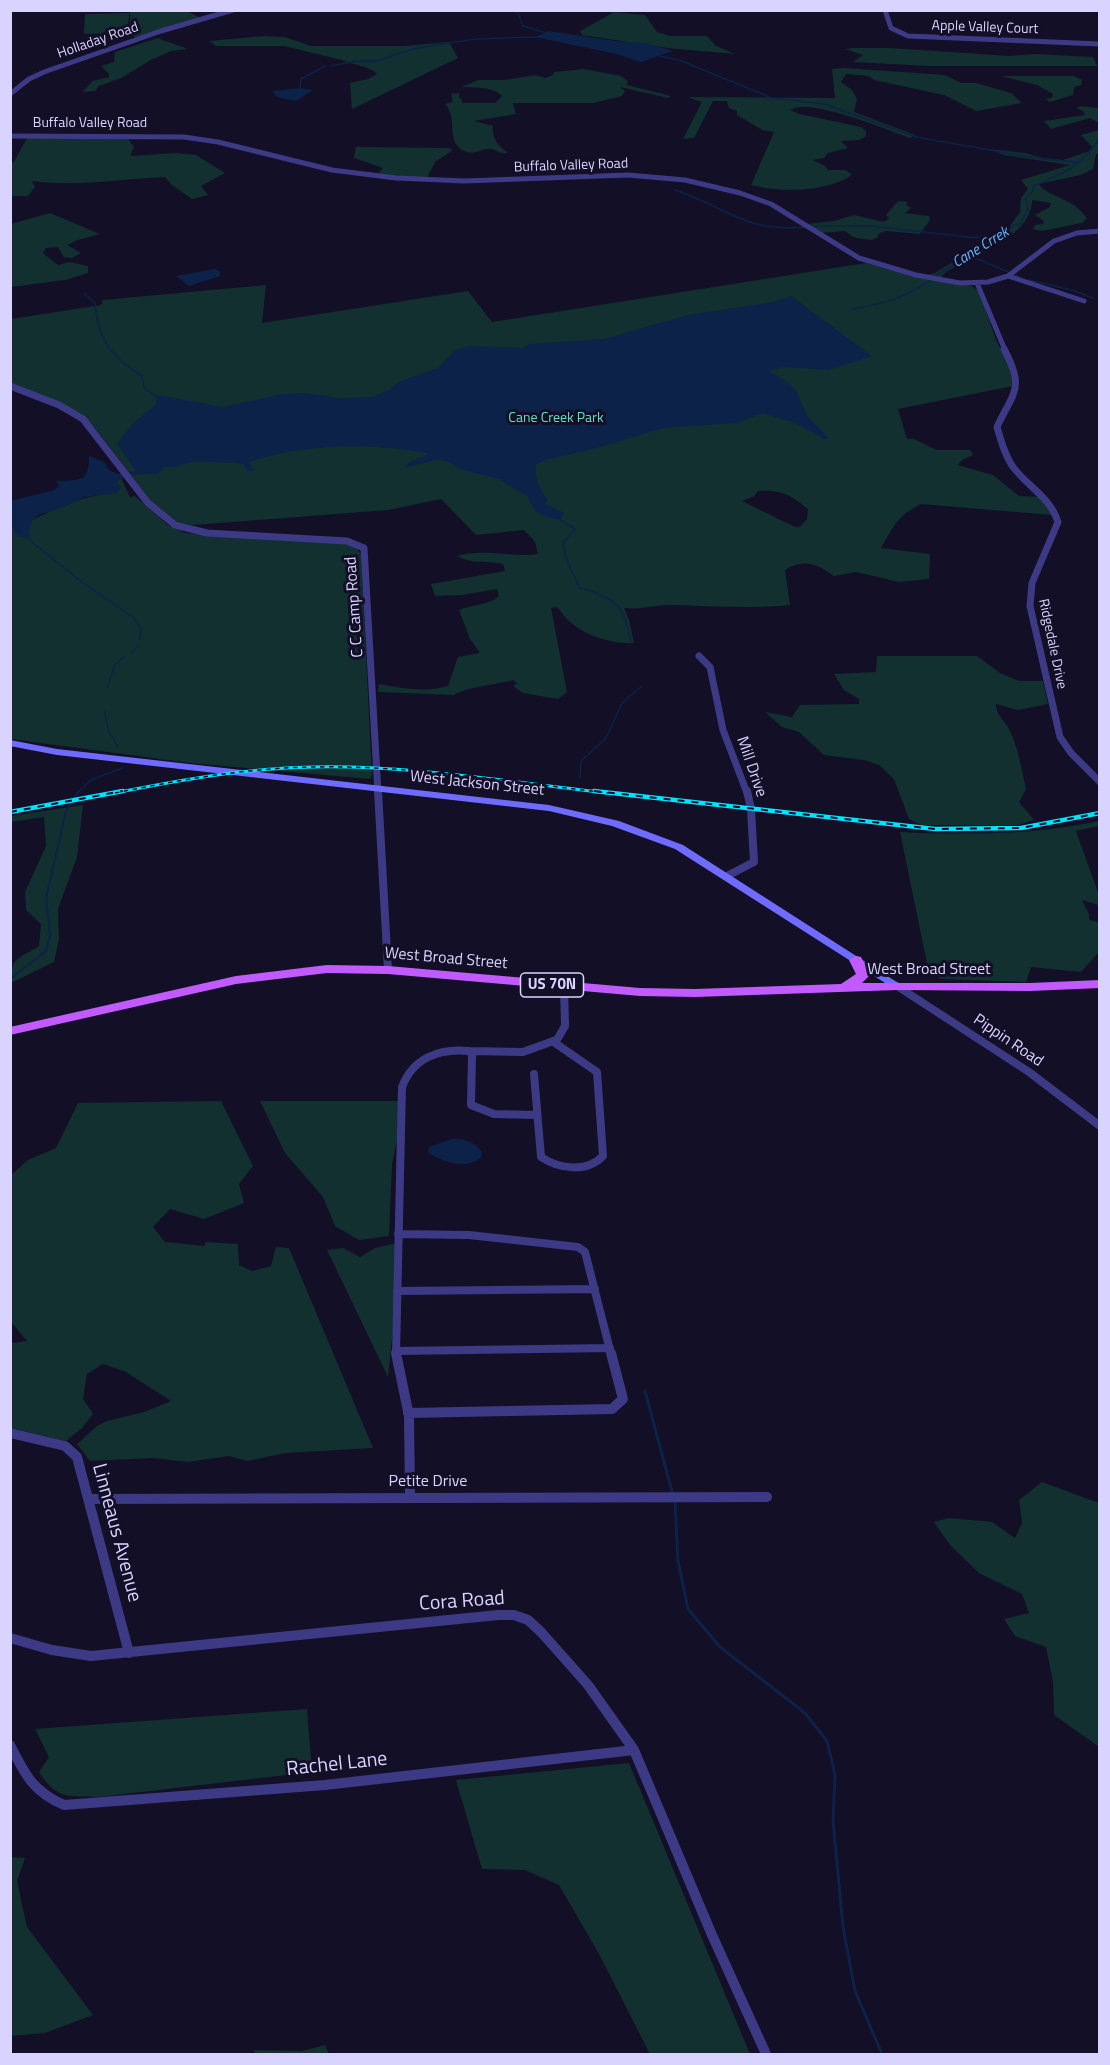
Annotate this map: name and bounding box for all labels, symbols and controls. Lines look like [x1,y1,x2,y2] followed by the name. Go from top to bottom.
[931,18,1039,38] street label: Apple Valley Court
[55,19,141,63] street label: Holladay Road
[33,116,147,132] street label: Buffalo Valley Road
[514,156,628,176] street label: Buffalo Valley Road
[949,224,1013,272] water label: Cane Crrek
[508,411,604,427] park label: Cane Creek Park
[342,556,368,658] street label: C C Camp Road
[1034,597,1070,691] street label: Ridgedale Drive
[732,734,770,800] street label: Mill Drive
[409,767,545,801] street label: West Jackson Street
[384,944,508,974] street label: West Broad Street
[867,960,991,980] street label: West Broad Street
[520,973,584,997] road number: US 70N
[969,1011,1047,1071] street label: Pippin Road
[86,1461,146,1605] street label: Linneaus Avenue
[389,1472,467,1492] street label: Petite Drive
[418,1587,506,1617] street label: Cora Road
[285,1748,389,1782] street label: Rachel Lane

